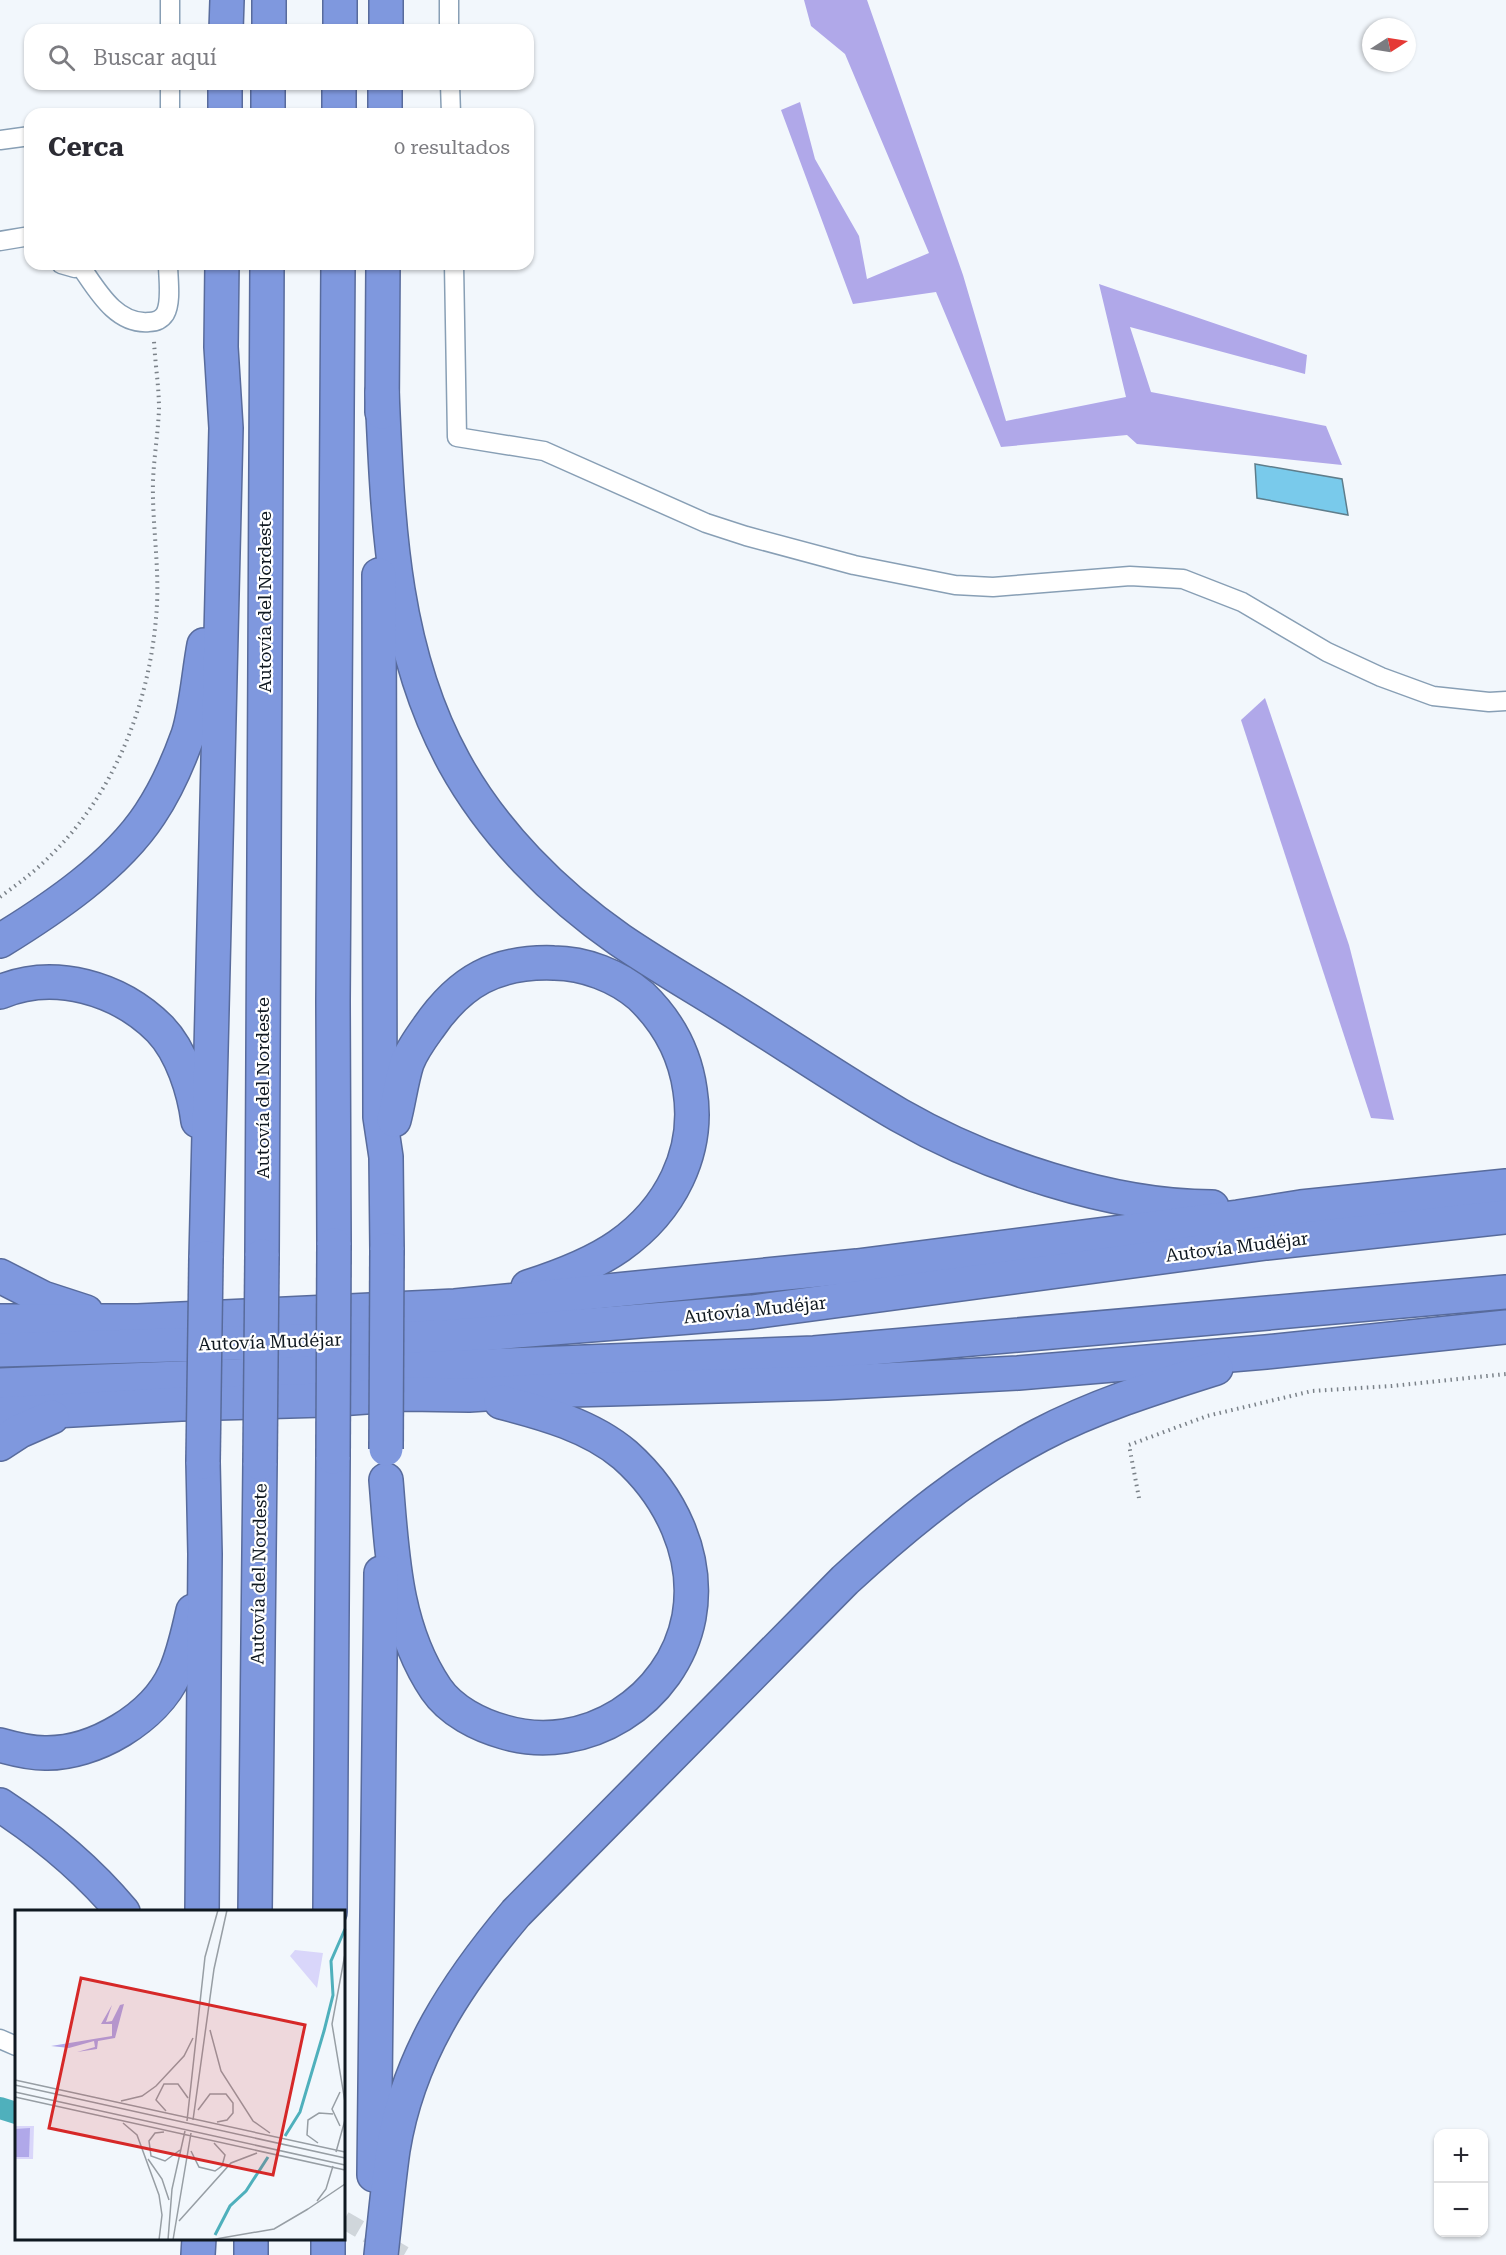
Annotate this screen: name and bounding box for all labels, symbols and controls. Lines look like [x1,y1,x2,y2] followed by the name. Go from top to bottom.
[1362,18,1416,72] north arrow
[24,24,534,90] search box
[45,41,78,74] icon: search
[93,45,217,70] text: Buscar aquí
[48,132,124,162] text: Cerca
[394,135,510,159] text: 0 resultados
[254,511,275,693] street label: Autovía del Nordeste
[252,997,273,1179] street label: Autovía del Nordeste
[1164,1227,1309,1266] street label: Autovía Mudéjar
[683,1292,827,1327] street label: Autovía Mudéjar
[198,1329,342,1354] street label: Autovía Mudéjar
[246,1483,271,1665] street label: Autovía del Nordeste
[15,1910,345,2240] inset map
[1434,2129,1488,2237] map controls
[1434,2129,1488,2183] button: +
[1434,2183,1488,2237] button: −

